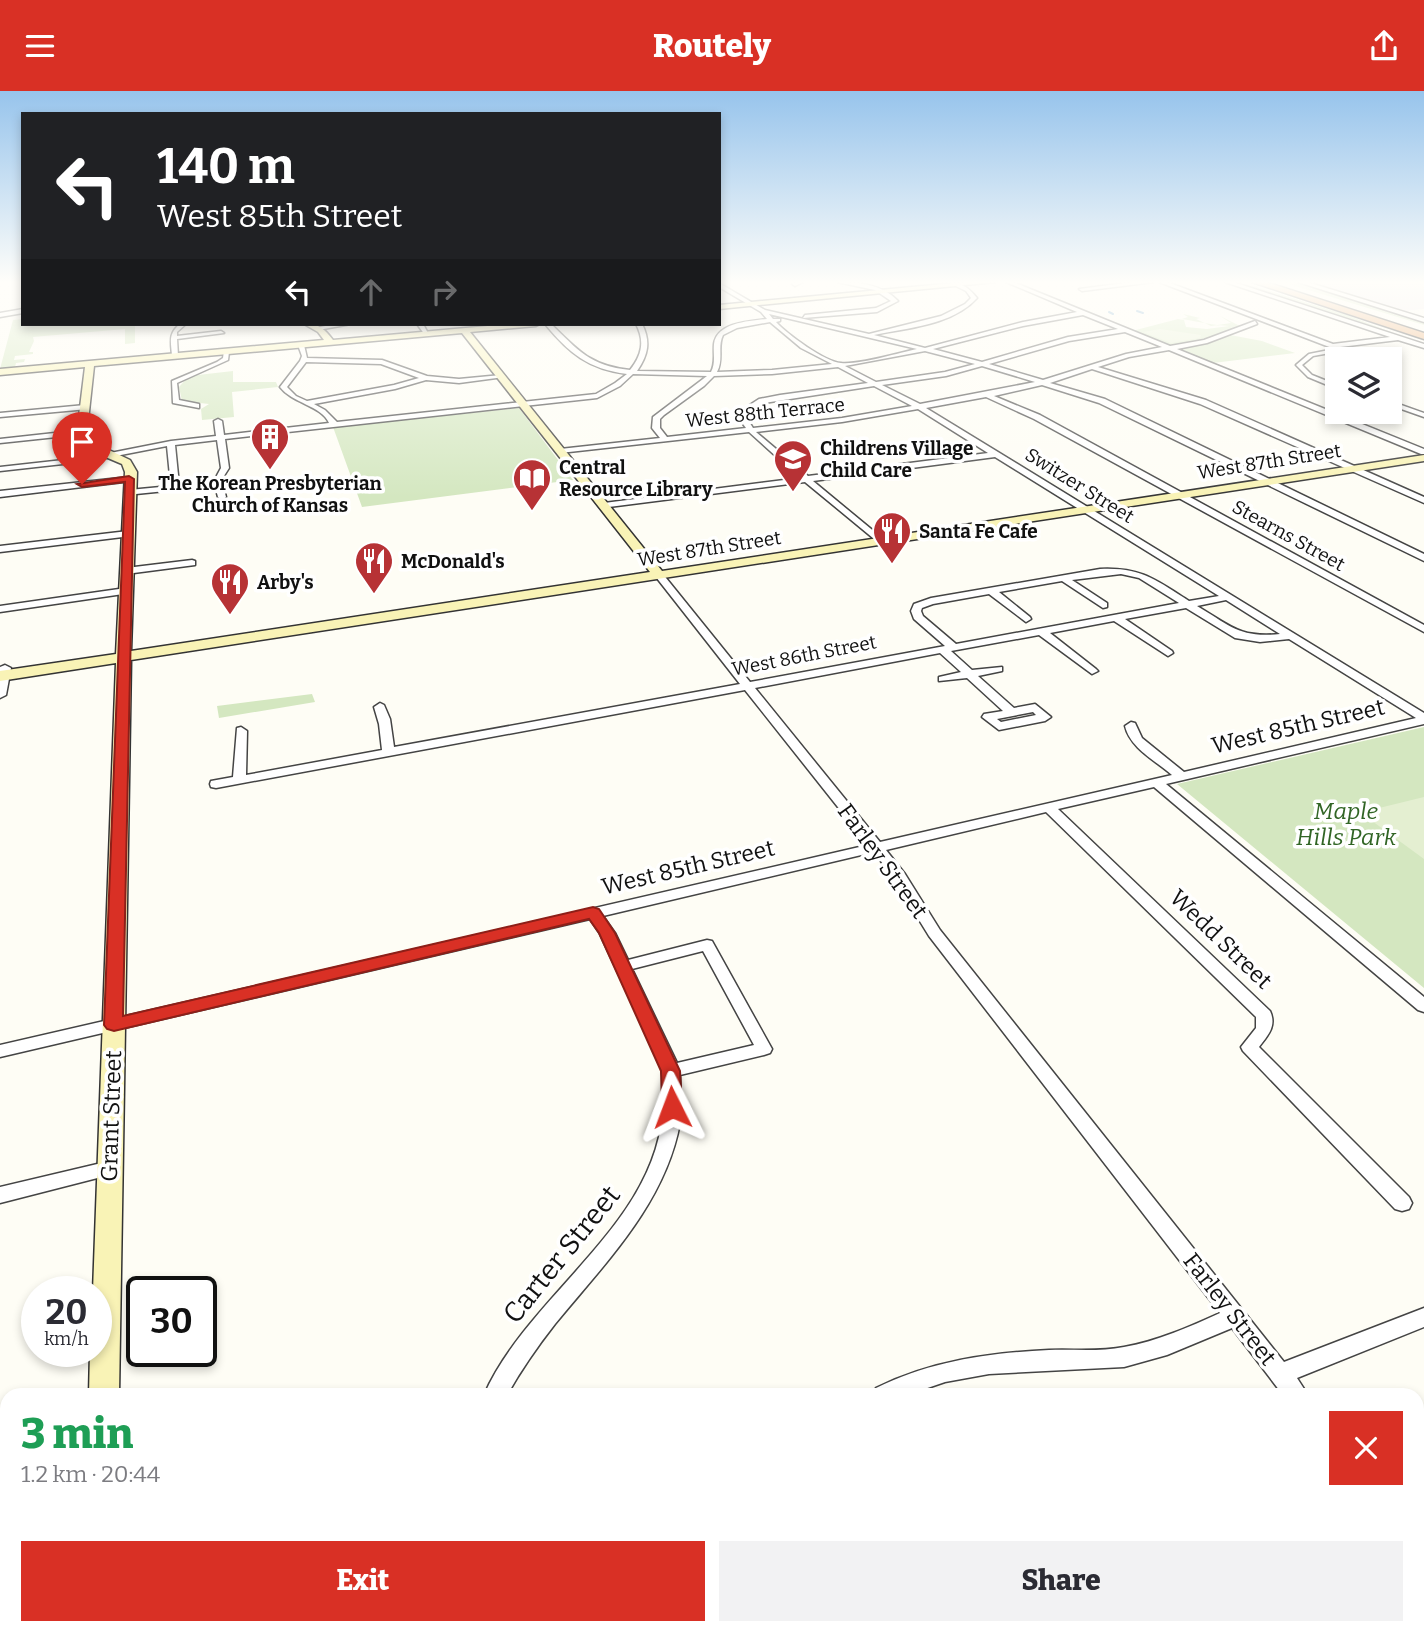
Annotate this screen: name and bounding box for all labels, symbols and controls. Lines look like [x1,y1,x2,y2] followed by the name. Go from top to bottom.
[21,27,59,65] icon: menu
[653,27,771,65] text: Routely
[1365,27,1403,65] icon: share
[157,137,295,196] text: 140 m
[42,140,133,231] icon: left
[157,197,402,235] text: West 85th Street
[279,273,317,311] icon: left
[352,273,390,311] icon: ahead
[425,273,463,311] icon: right
[1325,347,1402,424] map controls
[1325,347,1402,424] button: layers
[684,393,846,432] street label: West 88th Terrace
[52,412,112,484] pin
[249,416,291,471] building icon: The Korean Presbyterian Church of Kansas
[63,423,101,461] icon: arrive
[820,437,973,482] place label: Childrens Village Child Care
[772,438,814,493] school or university icon: Childrens Village Child Care
[1196,439,1343,484] street label: West 87th Street
[1021,443,1138,528] street label: Switzer Street
[559,456,713,501] place label: Central Resource Library
[511,457,553,512] library icon: Central Resource Library
[158,472,383,517] place label: The Korean Presbyterian Church of Kansas
[1228,495,1349,576] street label: Stearns Street
[871,510,913,565] restaurant icon: Santa Fe Cafe
[919,520,1038,543] place label: Santa Fe Cafe
[636,526,783,571] street label: West 87th Street
[353,540,395,595] restaurant icon: McDonald's
[401,550,505,573] place label: McDonald's
[209,561,251,616] restaurant icon: Arby's
[257,571,314,594] place label: Arby's
[730,630,878,681] street label: West 86th Street
[1209,693,1387,759] street label: West 85th Street
[1296,797,1397,851] park label: Maple Hills Park
[832,798,934,924] street label: Farley Street
[599,834,777,900] street label: West 85th Street
[1164,883,1278,995] street label: Wedd Street
[95,1050,127,1182] street label: Grant Street
[635,1070,709,1144] position arrow
[496,1179,627,1330] street label: Carter Street
[1177,1247,1283,1371] street label: Farley Street
[126,1276,217,1367] speed limit sign: 30
[46,1291,87,1333] text: 20
[44,1328,89,1350] text: km/h
[21,1409,134,1459] text: 3 min
[1329,1411,1403,1485] button: close
[21,1460,160,1488] text: 1.2 km · 20:44
[21,1541,705,1621] button: Exit
[719,1541,1403,1621] button: Share

